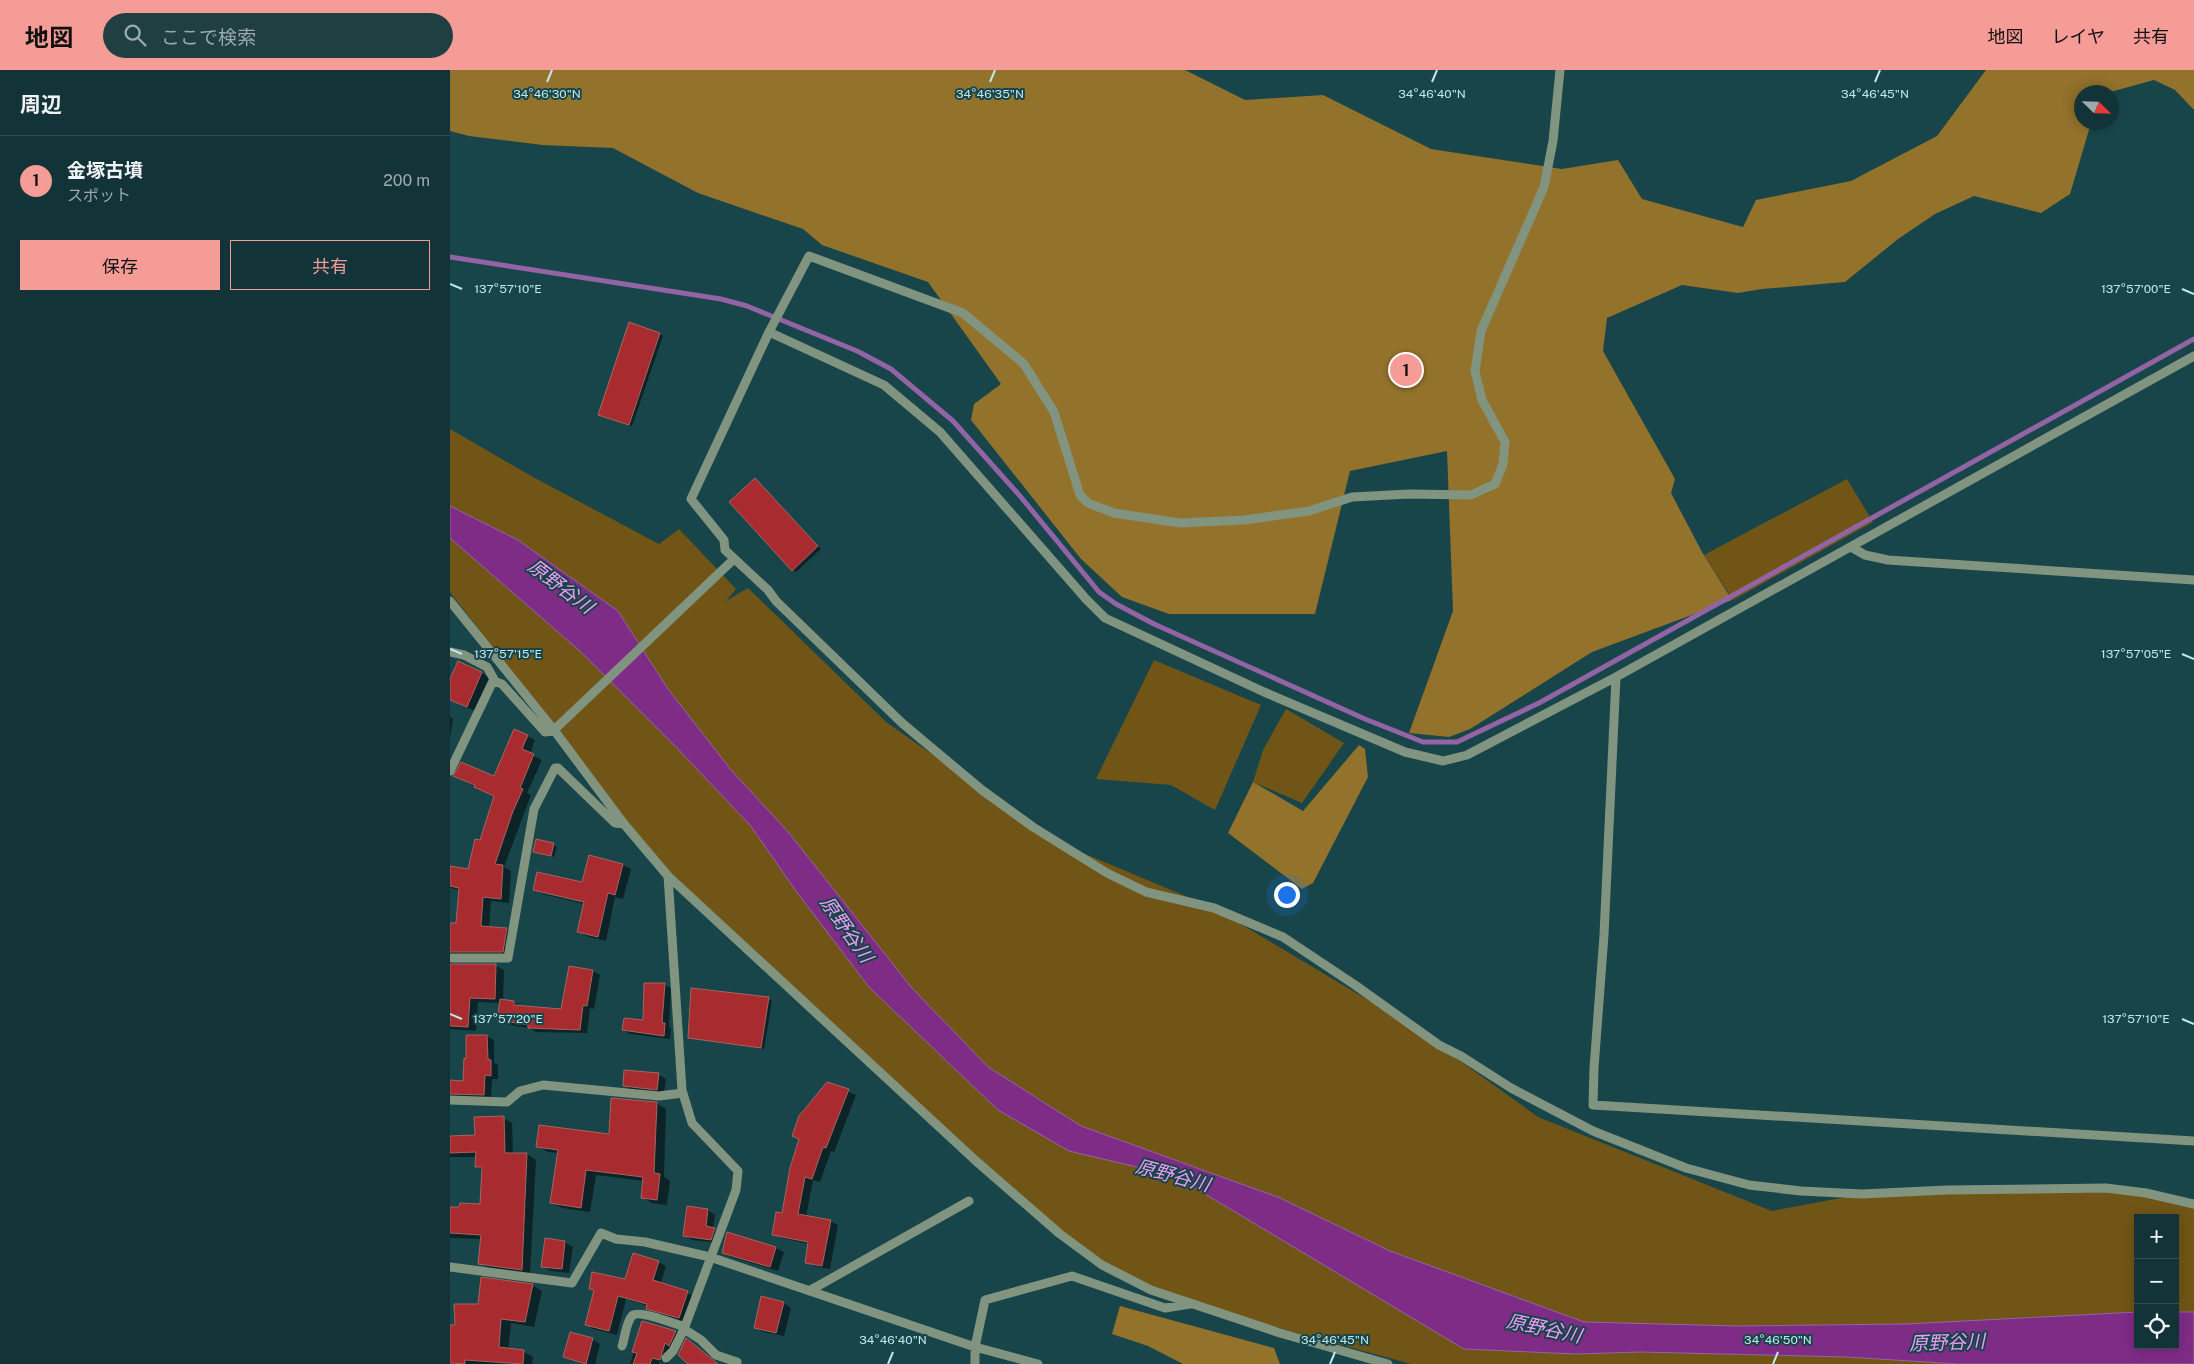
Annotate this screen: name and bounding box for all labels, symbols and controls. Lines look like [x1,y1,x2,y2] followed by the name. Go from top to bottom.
[103,13,453,58] search box
[121,21,149,49] icon: search
[25,23,73,51] text: 地図
[161,26,256,48] text: ここで検索
[1988,26,2024,47] text: 地図
[2052,26,2105,47] text: レイヤ
[2133,26,2169,47] text: 共有
[2074,85,2119,130] north arrow
[513,87,581,101] text: 34°46'30"N
[956,87,1024,101] text: 34°46'35"N
[1398,87,1466,101] text: 34°46'40"N
[1841,87,1909,101] text: 34°46'45"N
[20,92,62,117] text: 周辺
[67,159,143,181] text: 金塚古墳
[33,171,39,190] text: 1
[383,171,430,190] text: 200 m
[67,186,131,205] text: スポット
[20,240,220,290] button: 保存
[230,240,430,290] button: 共有
[474,282,542,296] text: 137°57'10"E
[2101,282,2171,296] text: 137°57'00"E
[1390,351,1422,389] pin: 1
[524,554,600,619] water label: 原野谷川
[474,647,542,661] text: 137°57'15"E
[2101,647,2171,661] text: 137°57'05"E
[1274,882,1300,908] your location
[816,892,879,968] water label: 原野谷川
[473,1012,543,1026] text: 137°57'20"E
[2102,1012,2170,1026] text: 137°57'10"E
[1133,1155,1214,1196] water label: 原野谷川
[2134,1214,2179,1349] map controls
[2134,1214,2179,1259] button: +
[2134,1259,2179,1304] button: −
[2134,1304,2179,1349] button: locate
[1505,1309,1585,1347] water label: 原野谷川
[1909,1330,1987,1354] water label: 原野谷川
[859,1333,927,1347] text: 34°46'40"N
[1301,1333,1369,1347] text: 34°46'45"N
[1744,1333,1812,1347] text: 34°46'50"N

